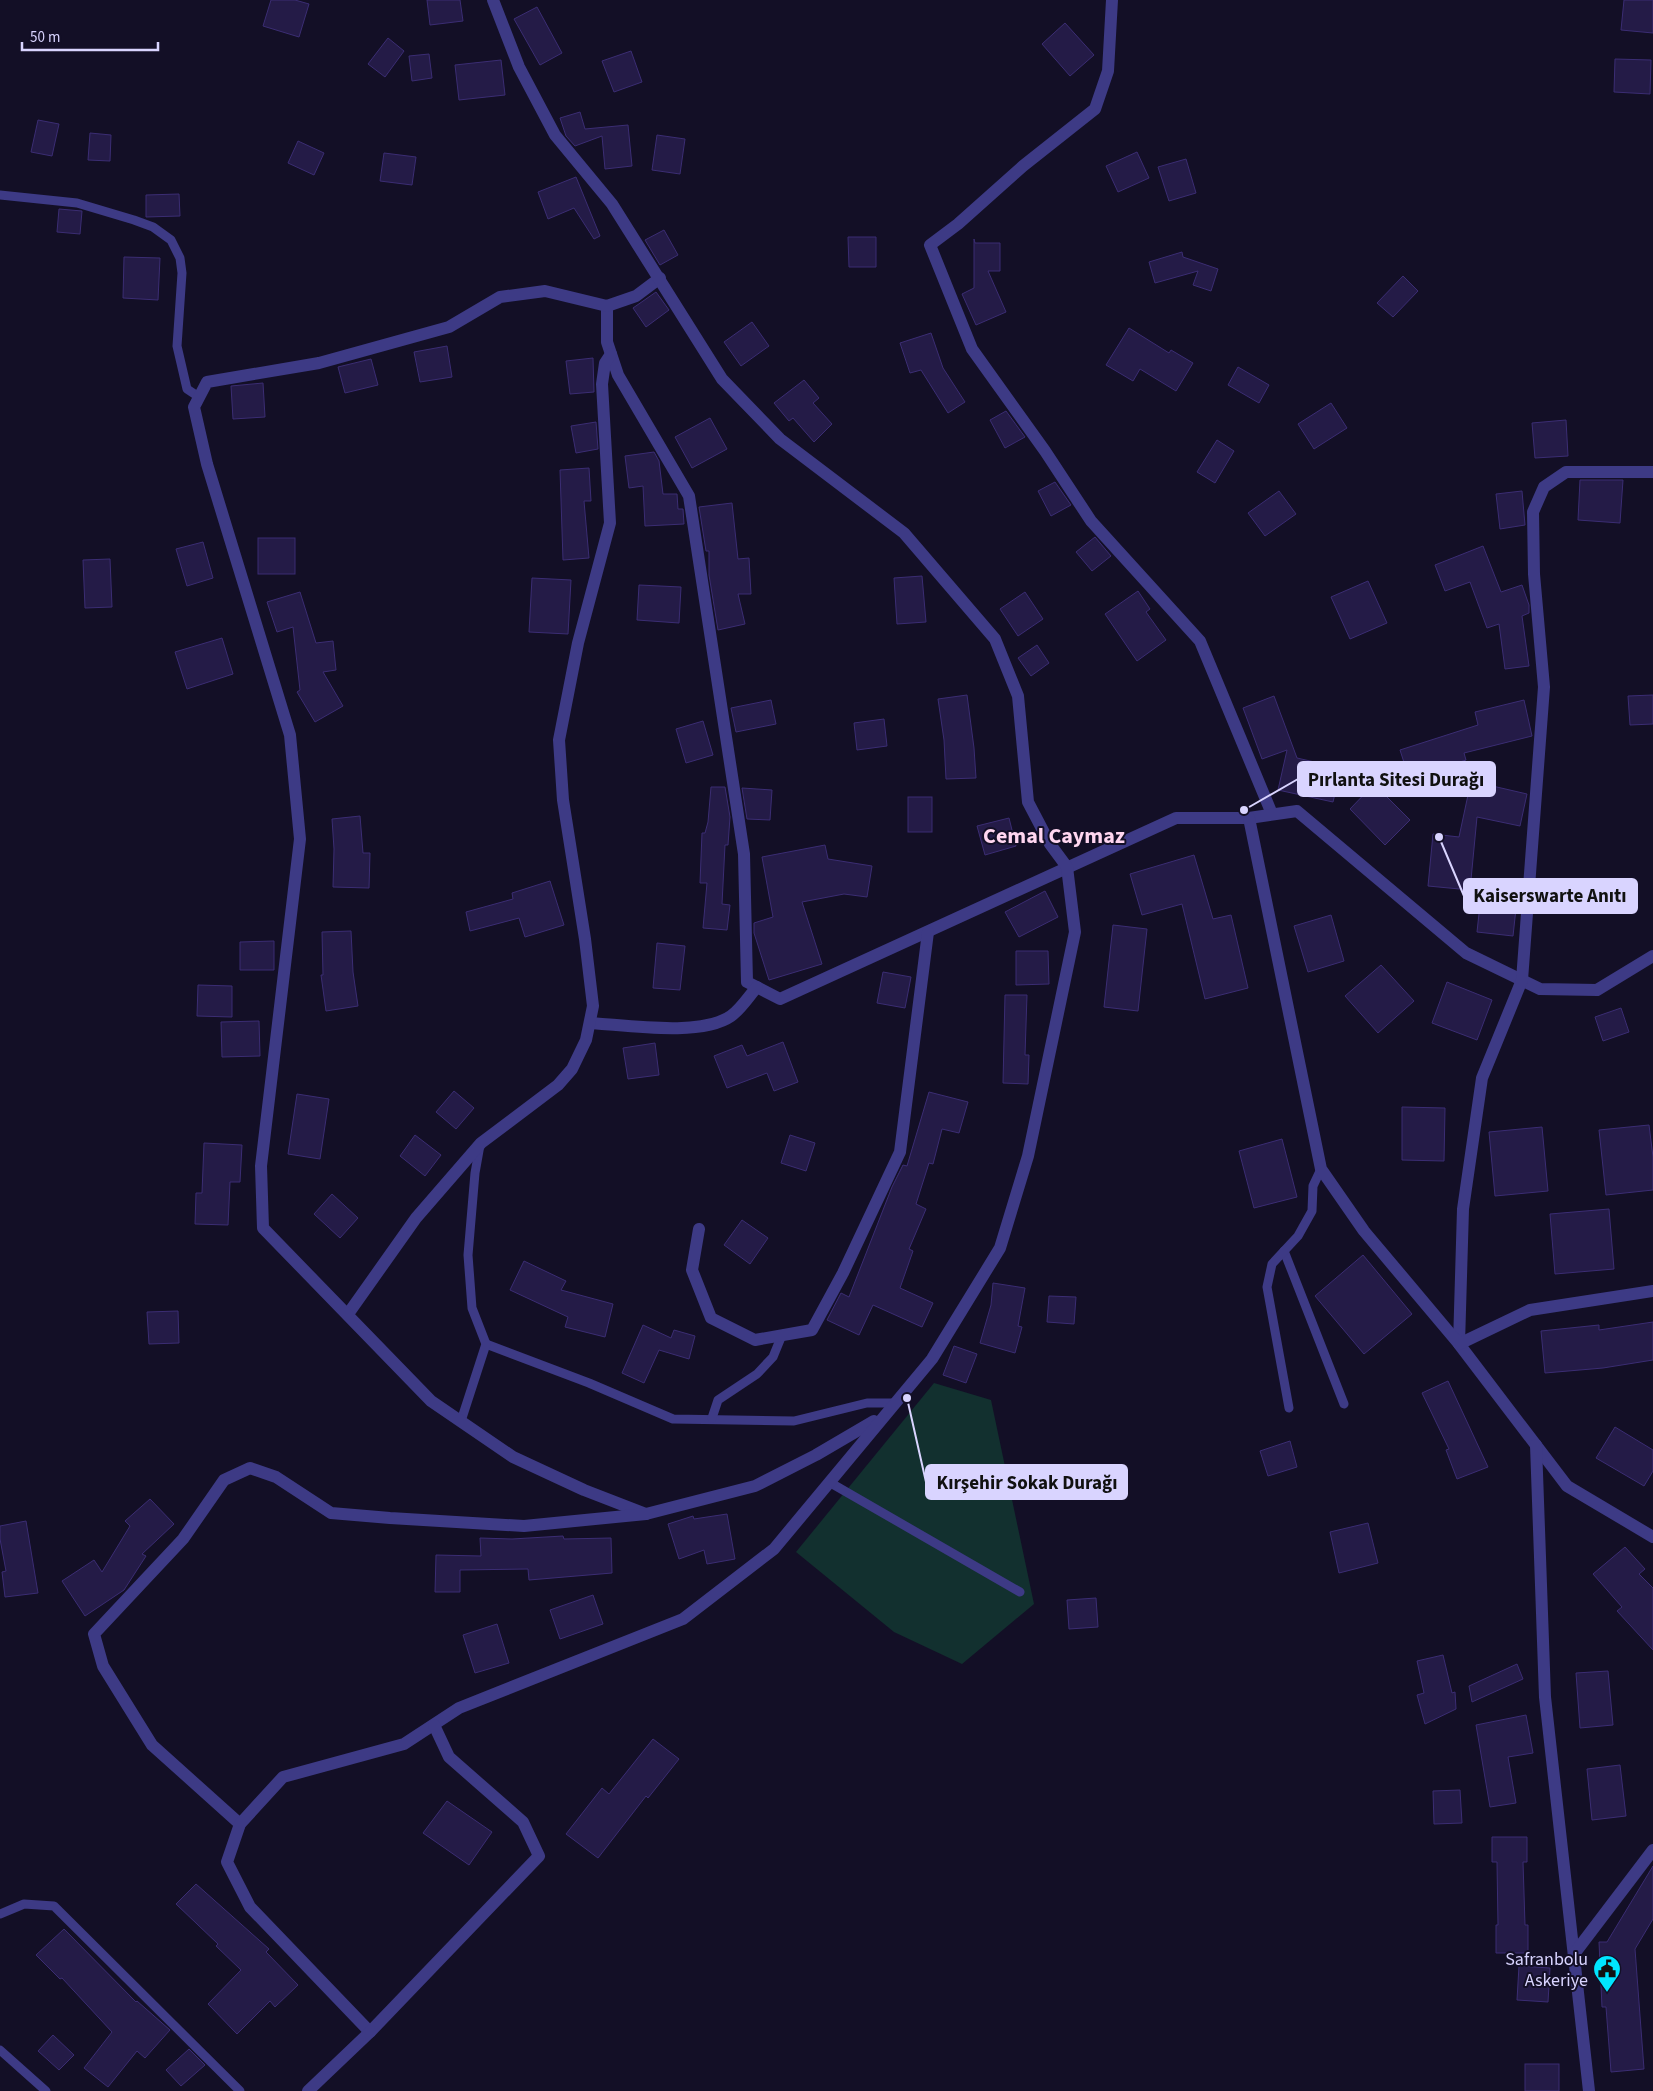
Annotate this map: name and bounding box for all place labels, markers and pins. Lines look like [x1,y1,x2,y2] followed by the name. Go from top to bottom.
[1298,762,1495,796] callout: Pırlanta Sitesi Durağı
[1464,879,1637,913] callout: Kaiserswarte Anıtı
[926,1465,1127,1499] callout: Kırşehir Sokak Durağı
[1505,1947,1588,1993] place label: Safranbolu Askeriye
[1592,1954,1622,1993] public building icon: Safranbolu Askeriye

